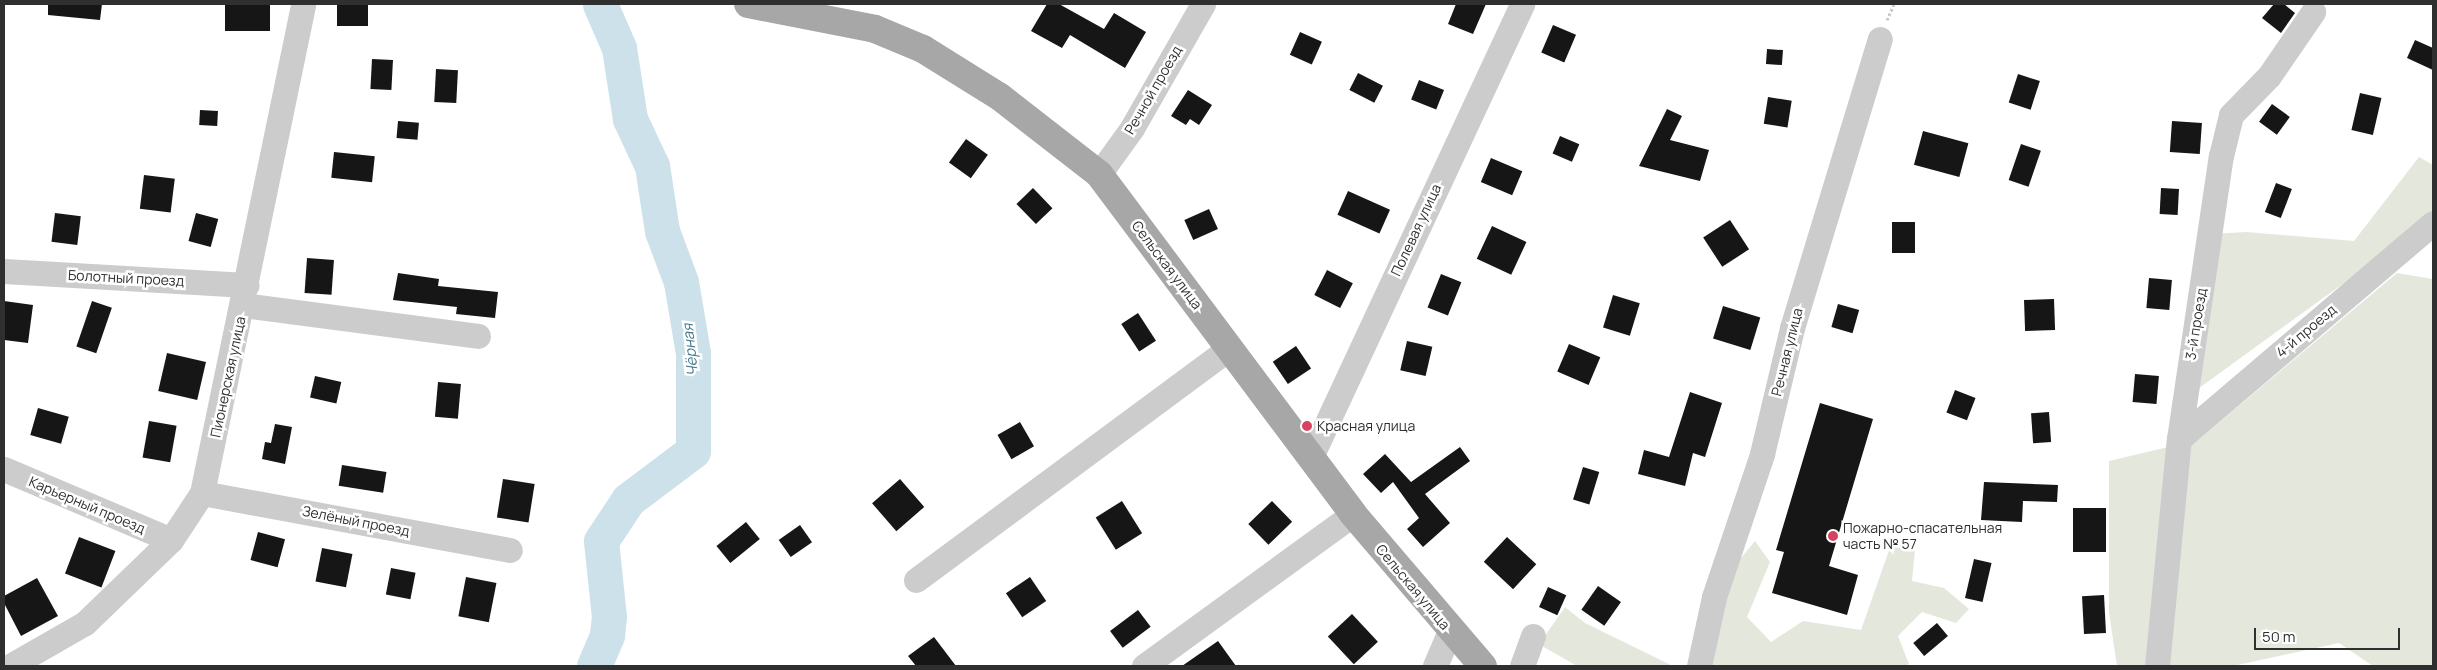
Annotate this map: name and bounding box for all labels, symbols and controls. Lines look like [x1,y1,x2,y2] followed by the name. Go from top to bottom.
[1121,43,1185,137] street label: Речной проезд
[1387,181,1445,279] street label: Полевая улица
[1128,217,1206,313] street label: Сельская улица
[67,267,185,289] street label: Болотный проезд
[2182,287,2210,361] street label: 3-й проезд
[2273,301,2339,361] street label: 4-й проезд
[1768,306,1806,398] street label: Речная улица
[207,315,249,439] street label: Пионерская улица
[678,323,702,377] water label: Чёрная
[1317,418,1415,434] place label: Красная улица
[1301,420,1313,432] marker: Красная улица
[26,473,148,537] street label: Карьерный проезд
[301,502,411,540] street label: Зелёный проезд
[1843,520,2002,552] place label: Пожарно-спасательная часть № 57
[1827,530,1839,542] marker: Пожарно-спасательная часть № 57
[1372,541,1454,633] street label: Сельская улица
[2257,618,2403,650] scale bar
[2262,626,2296,647] text: 50 m

